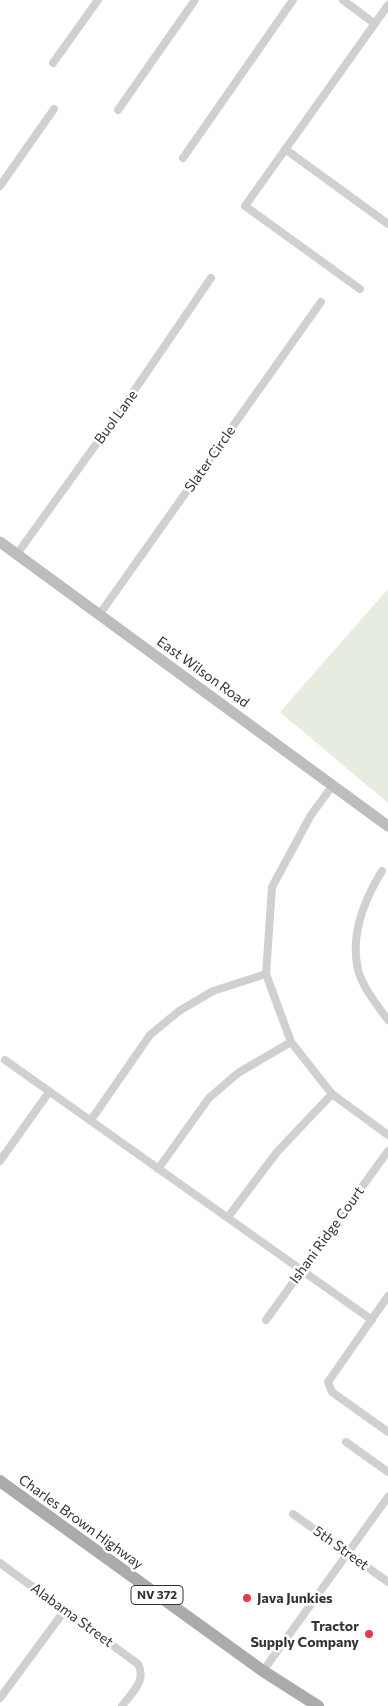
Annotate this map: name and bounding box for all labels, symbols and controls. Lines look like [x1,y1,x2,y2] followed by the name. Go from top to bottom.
[91,387,141,447] street label: Buol Lane
[181,423,239,495] street label: Slater Circle
[154,633,252,711] street label: East Wilson Road
[286,1183,368,1287] street label: Ishani Ridge Court
[15,1471,147,1573] street label: Charles Brown Highway
[310,1522,372,1574] street label: 5th Street
[27,1579,117,1651] street label: Alabama Street
[131,1586,183,1604] road number: NV 372
[257,1590,333,1606] place label: Java Junkies
[241,1592,253,1604] marker: Java Junkies
[250,1618,359,1650] place label: Tractor Supply Company
[363,1628,375,1640] marker: Tractor Supply Company

